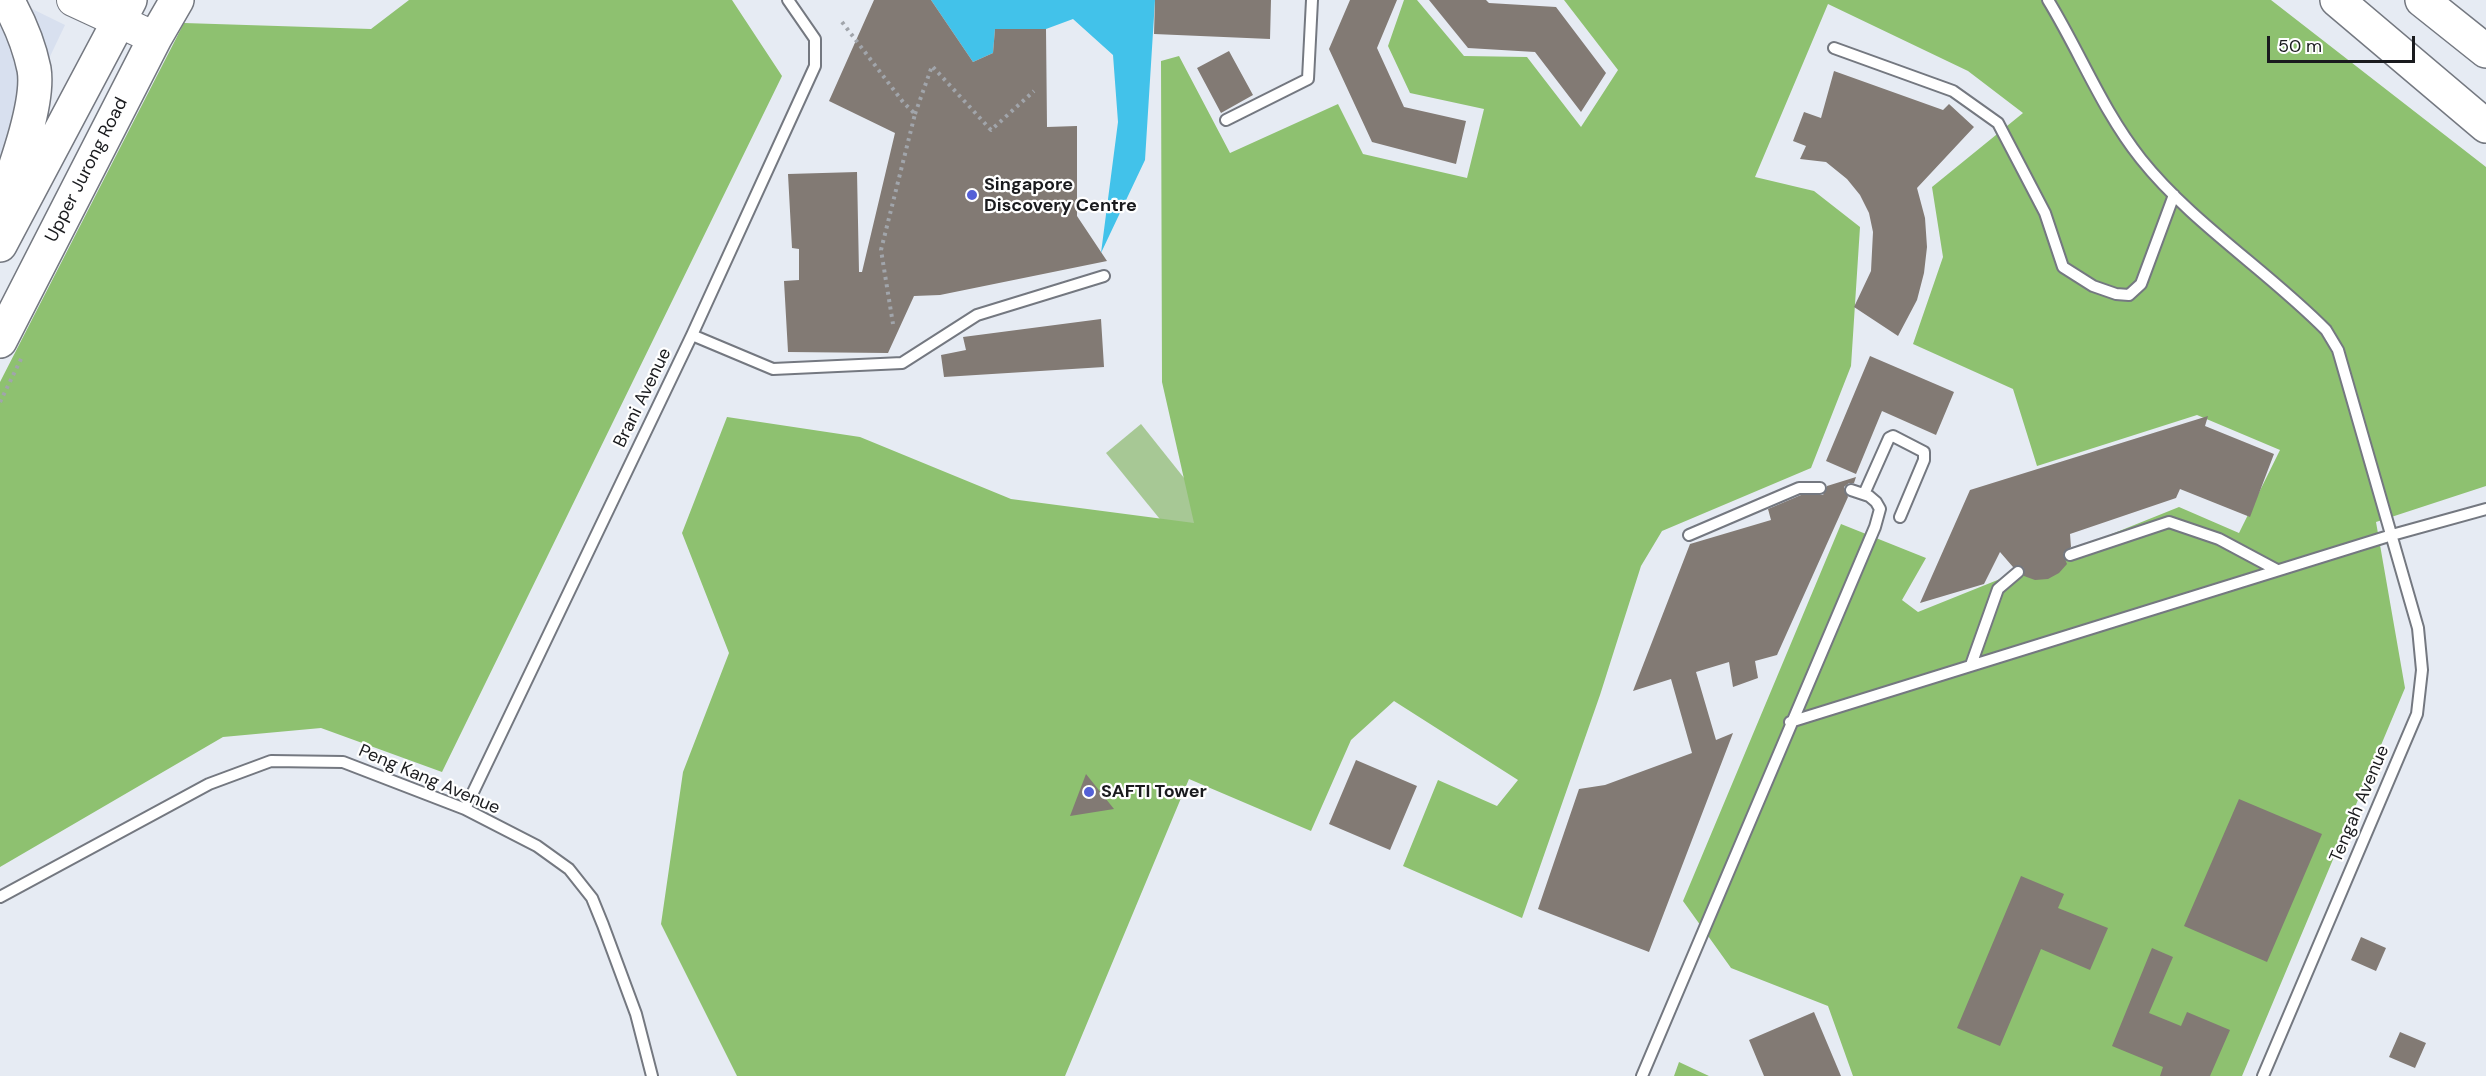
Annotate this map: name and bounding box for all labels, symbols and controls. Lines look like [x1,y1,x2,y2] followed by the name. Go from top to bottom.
[2270,24,2418,62] scale bar
[2278,34,2322,58] text: 50 m
[41,94,133,246] street label: Upper Jurong Road
[984,174,1137,216] place label: Singapore Discovery Centre
[965,188,979,202] marker: Singapore Discovery Centre
[610,345,676,451] street label: Brani Avenue
[355,740,503,820] street label: Peng Kang Avenue
[2326,742,2394,866] street label: Tengah Avenue
[1101,781,1207,803] place label: SAFTI Tower
[1082,785,1096,799] marker: SAFTI Tower

